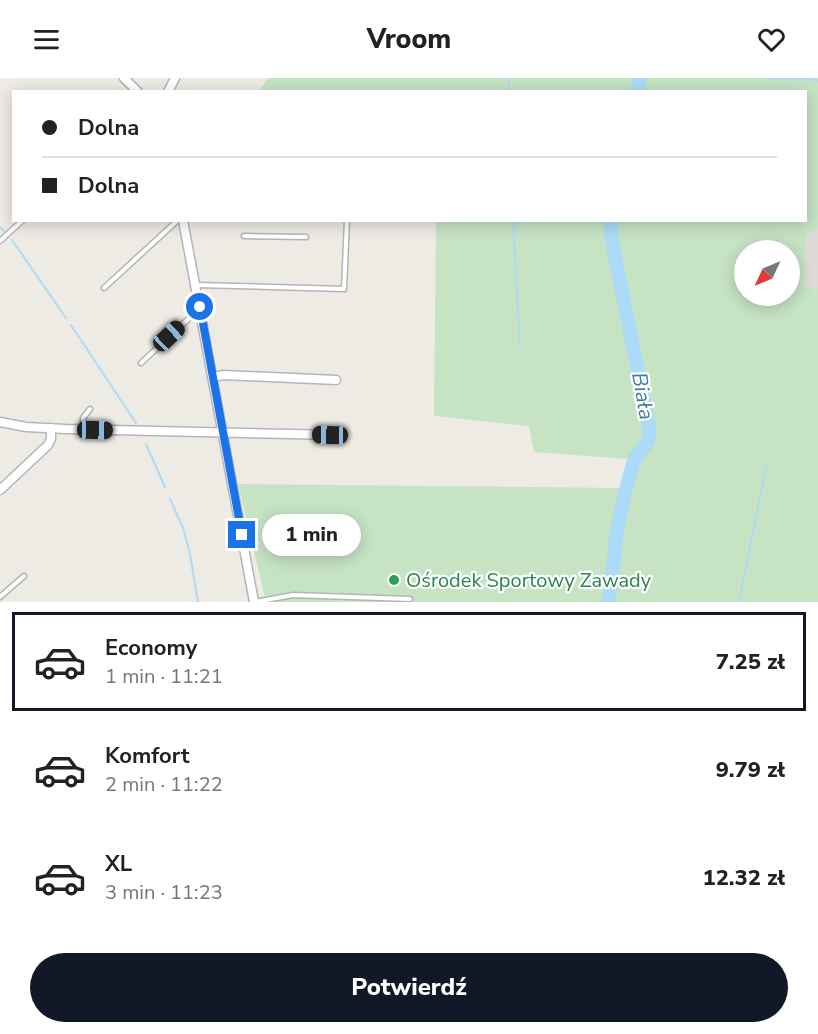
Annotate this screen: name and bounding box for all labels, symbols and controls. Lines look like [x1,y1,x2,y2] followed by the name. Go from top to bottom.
[367,21,451,58] text: Vroom
[30,23,63,56] icon: menu
[755,23,788,56] icon: heart
[78,113,139,143] text: Dolna
[78,171,139,201] text: Dolna
[734,240,800,306] north arrow
[734,240,800,306] map controls
[186,293,213,320] route start
[150,317,188,355] car
[625,370,661,422] water label: Biała
[77,421,113,439] car
[312,426,348,444] car
[263,514,362,556] callout: 1 min
[228,521,255,548] route end
[285,521,338,548] text: 1 min
[406,567,652,594] place label: Ośrodek Sportowy Zawady
[387,573,401,587] marker: Ośrodek Sportowy Zawady
[105,633,197,663] text: Economy
[33,635,87,689] icon: car
[716,647,785,677] text: 7.25 zł
[105,663,223,690] text: 1 min · 11:21
[105,741,189,771] text: Komfort
[33,743,87,797] icon: car
[716,755,785,785] text: 9.79 zł
[105,771,223,798] text: 2 min · 11:22
[105,849,132,879] text: XL
[33,851,87,905] icon: car
[702,863,785,893] text: 12.32 zł
[105,879,223,906] text: 3 min · 11:23
[30,953,788,1022] button: Potwierdź

